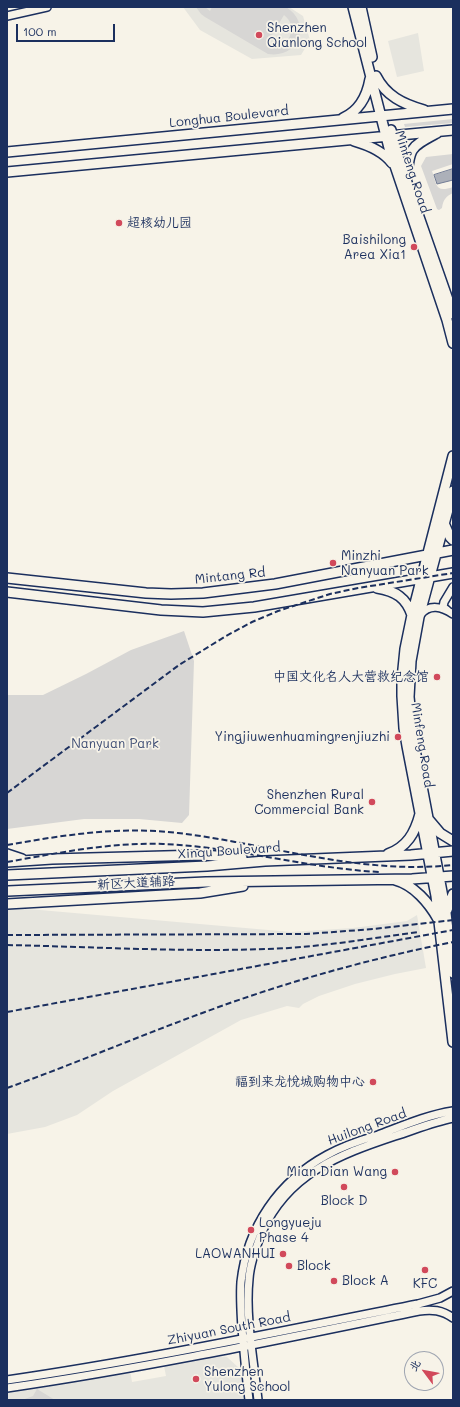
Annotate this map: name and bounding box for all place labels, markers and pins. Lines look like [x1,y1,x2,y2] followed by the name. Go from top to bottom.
[267,20,367,51] place label: Shenzhen Qianlong School
[254,30,264,40] marker: Shenzhen Qianlong School
[127,215,192,231] place label: 超核幼儿园
[114,218,124,228] marker: 超核幼儿园
[343,232,406,263] place label: Baishilong Area Xia1
[409,242,419,252] marker: Baishilong Area Xia1
[341,548,429,579] place label: Minzhi Nanyuan Park
[328,558,338,568] marker: Minzhi Nanyuan Park
[273,669,429,685] place label: 中国文化名人大营救纪念馆
[432,672,442,682] marker: 中国文化名人大营救纪念馆
[215,729,390,745] place label: Yingjiuwenhuamingrenjiuzhi
[393,732,403,742] marker: Yingjiuwenhuamingrenjiuzhi
[254,787,364,818] place label: Shenzhen Rural Commercial Bank
[367,797,377,807] marker: Shenzhen Rural Commercial Bank
[235,1074,365,1090] place label: 福到来龙悦城购物中心
[368,1077,378,1087] marker: 福到来龙悦城购物中心
[287,1164,387,1180] place label: Mian Dian Wang
[390,1167,400,1177] marker: Mian Dian Wang
[339,1182,349,1192] marker: Block D
[321,1193,367,1209] place label: Block D
[259,1215,322,1246] place label: Longyueju Phase 4
[246,1225,256,1235] marker: Longyueju Phase 4
[195,1246,275,1262] place label: LAOWANHUI
[278,1249,288,1259] marker: LAOWANHUI
[297,1258,331,1274] place label: Block
[284,1261,294,1271] marker: Block
[420,1265,430,1275] marker: KFC
[342,1273,389,1289] place label: Block A
[329,1276,339,1286] marker: Block A
[413,1276,437,1292] place label: KFC
[204,1364,290,1395] place label: Shenzhen Yulong School
[191,1374,201,1384] marker: Shenzhen Yulong School

